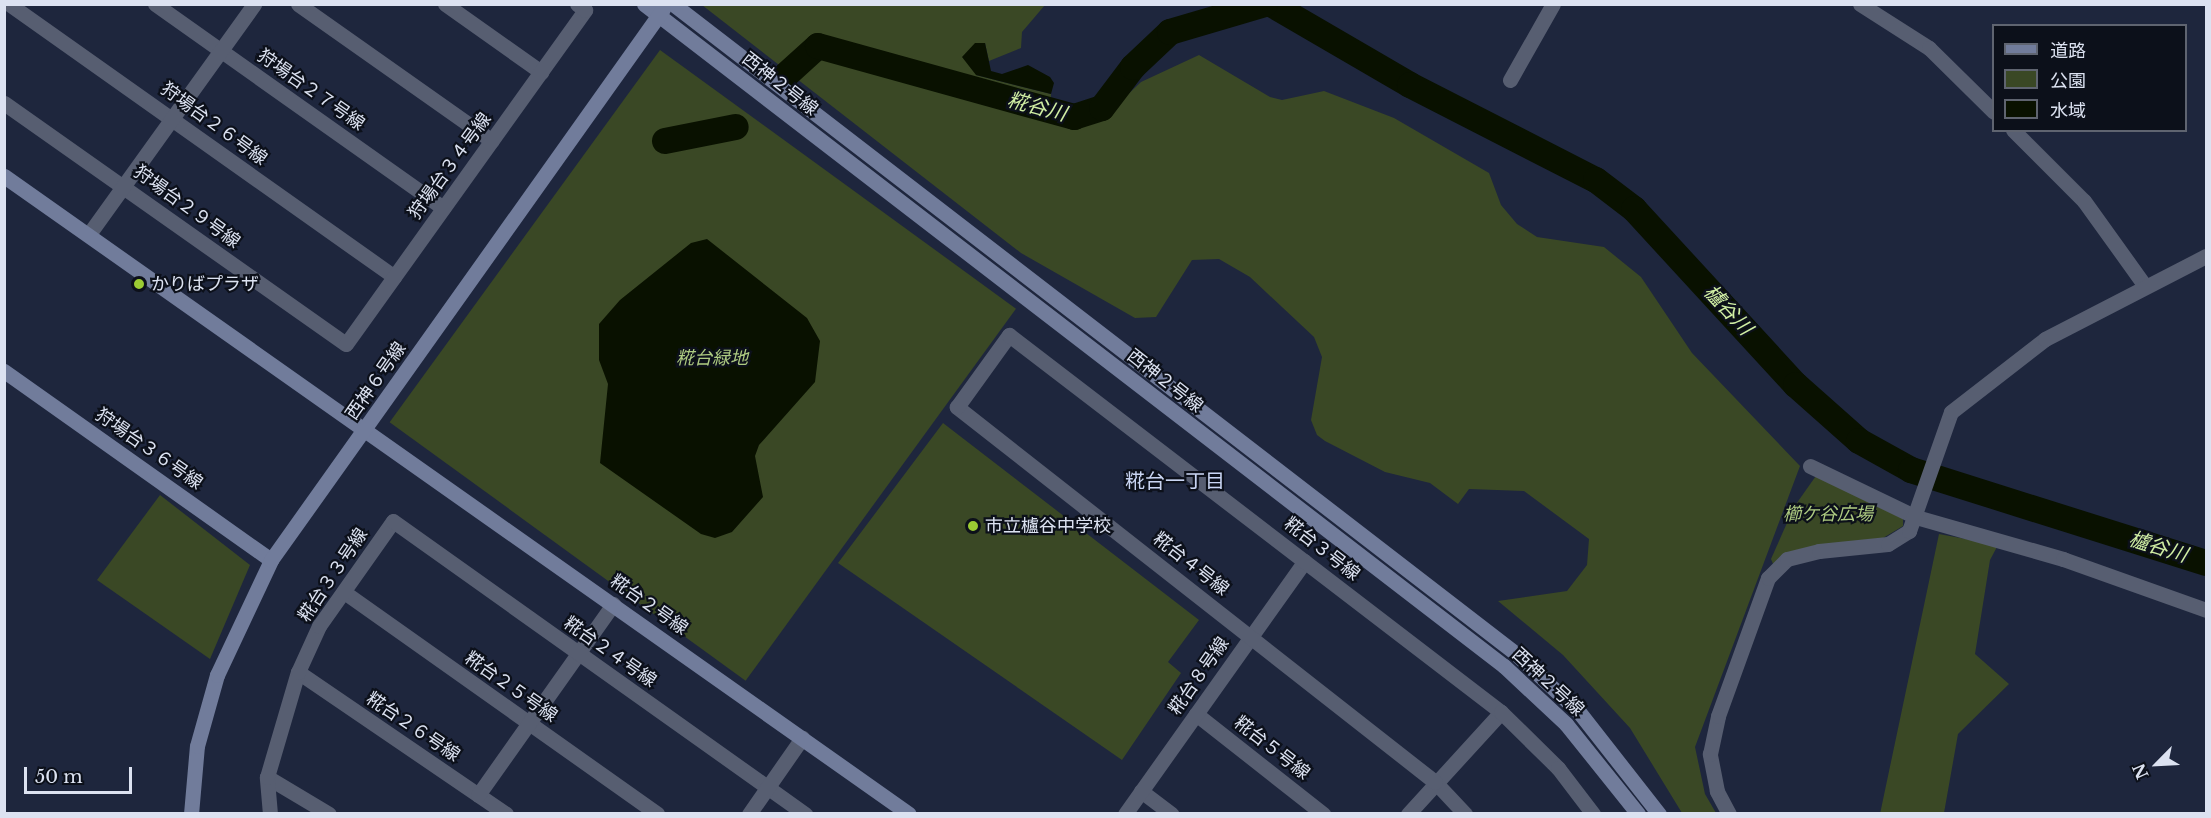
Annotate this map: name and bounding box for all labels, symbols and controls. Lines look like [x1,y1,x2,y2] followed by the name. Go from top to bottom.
[1992,24,2187,132] legend
[2050,40,2086,62] text: 道路
[253,45,369,135] street label: 狩場台２７号線
[738,48,822,120] street label: 西神２号線
[2050,70,2086,92] text: 公園
[157,78,271,170] street label: 狩場台２６号線
[1005,88,1069,126] water label: 糀谷川
[2050,100,2086,122] text: 水域
[404,109,496,223] street label: 狩場台３４号線
[130,161,244,253] street label: 狩場台２９号線
[151,273,259,295] place label: かりばプラザ
[132,277,146,291] marker: かりばプラザ
[1699,280,1757,340] water label: 櫨谷川
[341,338,411,424] street label: 西神６号線
[1123,345,1207,417] street label: 西神２号線
[676,347,748,369] park label: 糀台緑地
[91,404,207,494] street label: 狩場台３６号線
[1125,469,1225,493] district label: 糀台一丁目
[1783,503,1873,525] park label: 櫛ケ谷広場
[1280,513,1364,585] street label: 糀台３号線
[985,515,1111,537] place label: 市立櫨谷中学校
[966,519,980,533] marker: 市立櫨谷中学校
[294,524,372,626] street label: 糀台３３号線
[2126,527,2190,567] water label: 櫨谷川
[1149,528,1233,600] street label: 糀台４号線
[606,570,692,640] street label: 糀台２号線
[560,612,660,692] street label: 糀台２４号線
[1164,633,1234,719] street label: 糀台８号線
[1508,643,1588,721] street label: 西神２号線
[461,647,561,727] street label: 糀台２５号線
[362,688,464,766] street label: 糀台２６号線
[1230,712,1314,784] street label: 糀台５号線
[2127,734,2187,794] north arrow
[27,755,135,793] scale bar
[2128,760,2153,782] text: N
[35,766,83,788] text: 50 m

